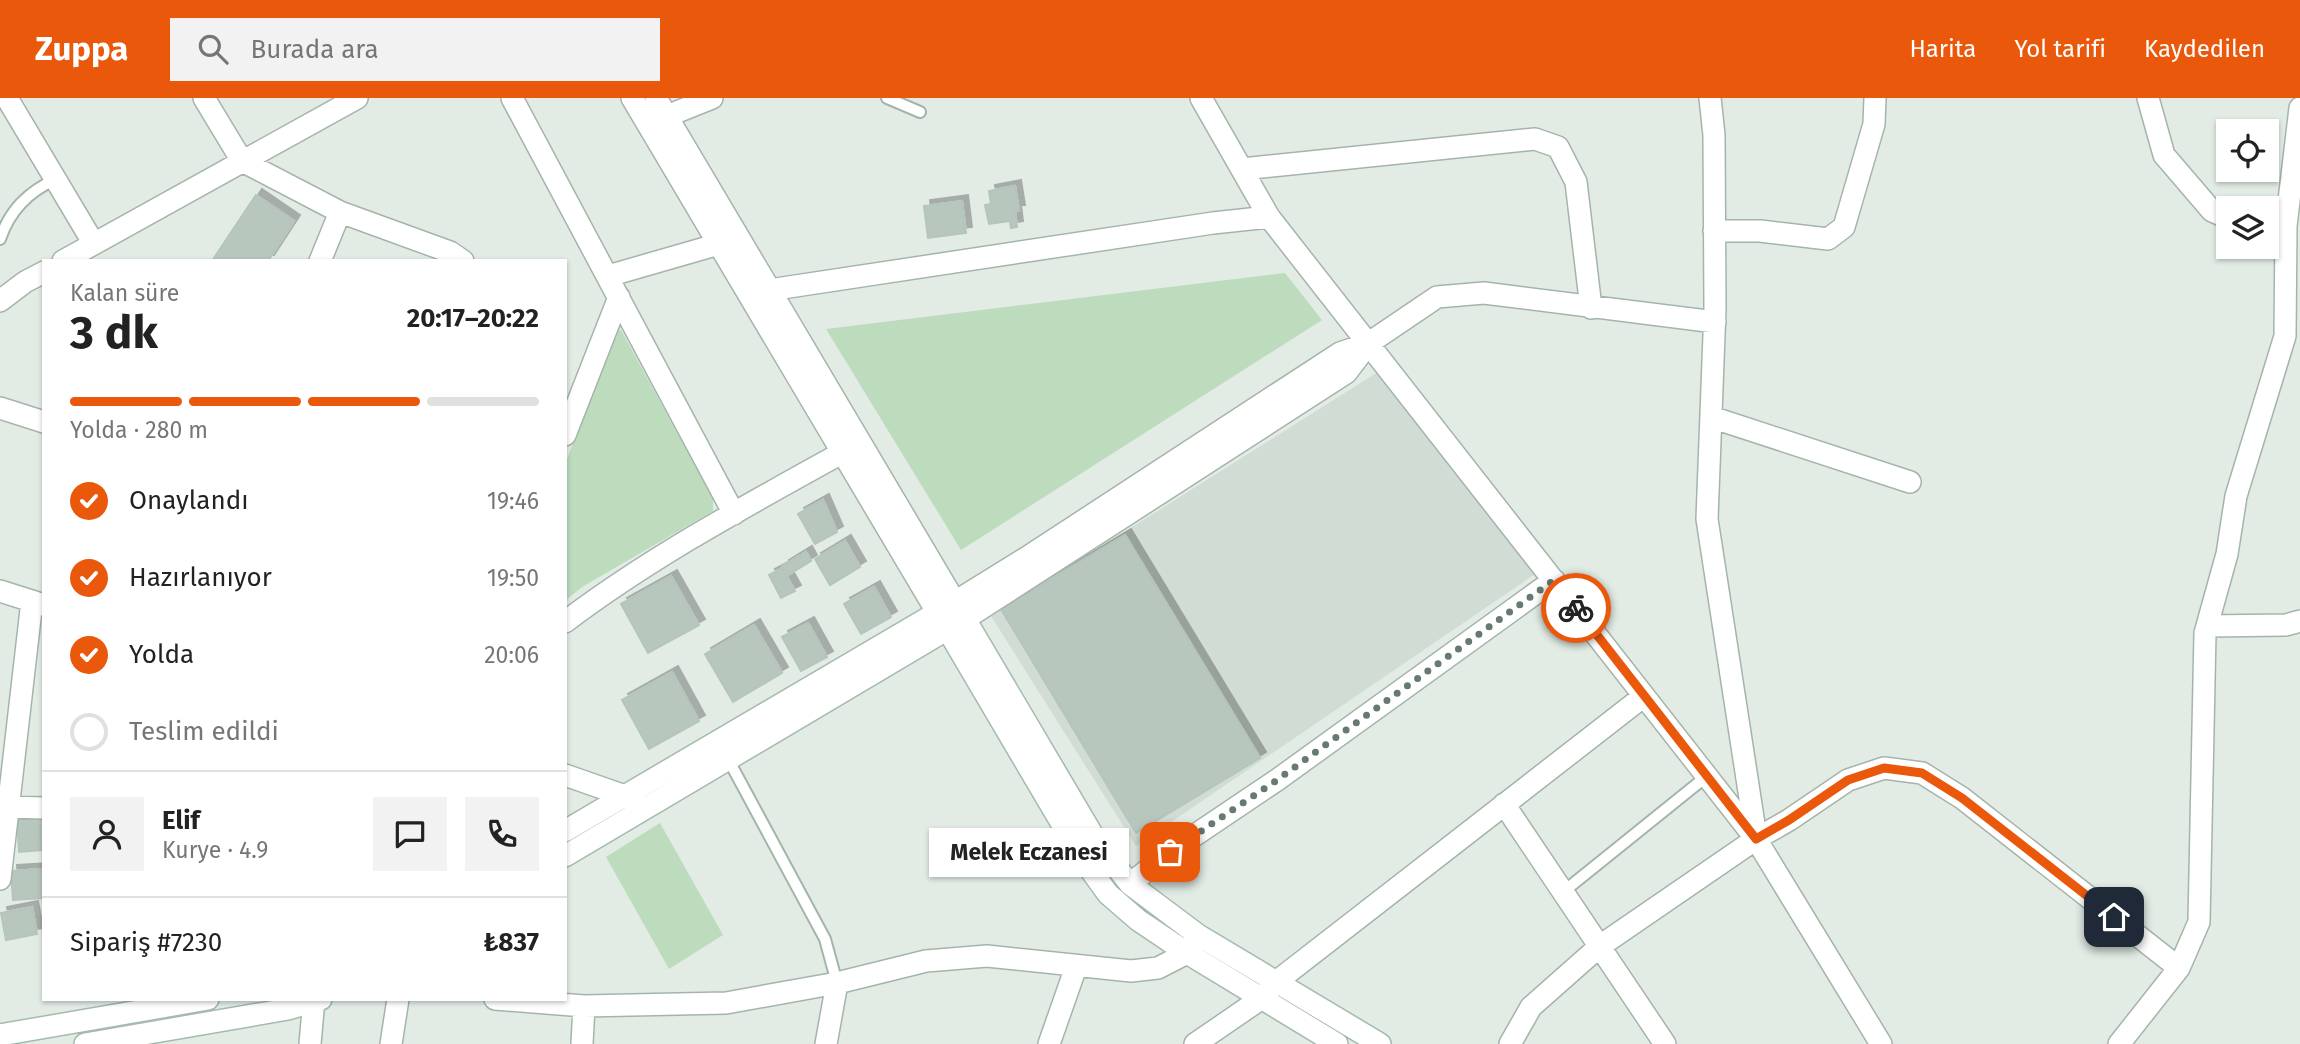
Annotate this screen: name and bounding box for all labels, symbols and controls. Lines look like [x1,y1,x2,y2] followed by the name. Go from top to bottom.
[170,18,660,81] search box
[35,29,128,69] text: Zuppa
[194,30,232,68] icon: search
[250,34,379,65] text: Burada ara
[1909,35,1976,63] text: Harita
[2014,35,2106,63] text: Yol tarifi
[2144,35,2265,63] text: Kaydedilen
[2216,119,2279,259] map controls
[2216,119,2279,182] button: locate
[2216,196,2279,259] button: layers
[70,279,179,307] text: Kalan süre
[407,303,539,334] text: 20:17–20:22
[70,305,158,360] text: 3 dk
[70,416,208,444] text: Yolda · 280 m
[70,482,108,520] icon: check
[129,485,249,516] text: Onaylandı
[487,487,539,515] text: 19:46
[70,559,108,597] icon: check
[129,562,272,593] text: Hazırlanıyor
[487,564,539,592] text: 19:50
[1541,573,1611,643] courier
[1557,589,1595,627] icon: bike
[70,636,108,674] icon: check
[129,639,194,670] text: Yolda
[484,641,539,669] text: 20:06
[129,716,279,747] text: Teslim edildi
[70,797,144,871] button: person
[373,797,447,871] button: chat
[465,797,539,871] button: phone
[162,805,200,836] text: Elif
[1140,822,1200,882] pin
[928,828,1128,876] callout: Melek Eczanesi
[1151,833,1189,871] icon: bag
[162,836,268,864] text: Kurye · 4.9
[950,838,1108,866] text: Melek Eczanesi
[2084,887,2144,947] pin
[2095,898,2133,936] icon: home
[70,927,222,958] text: Sipariş #7230
[483,927,539,958] text: ₺837

